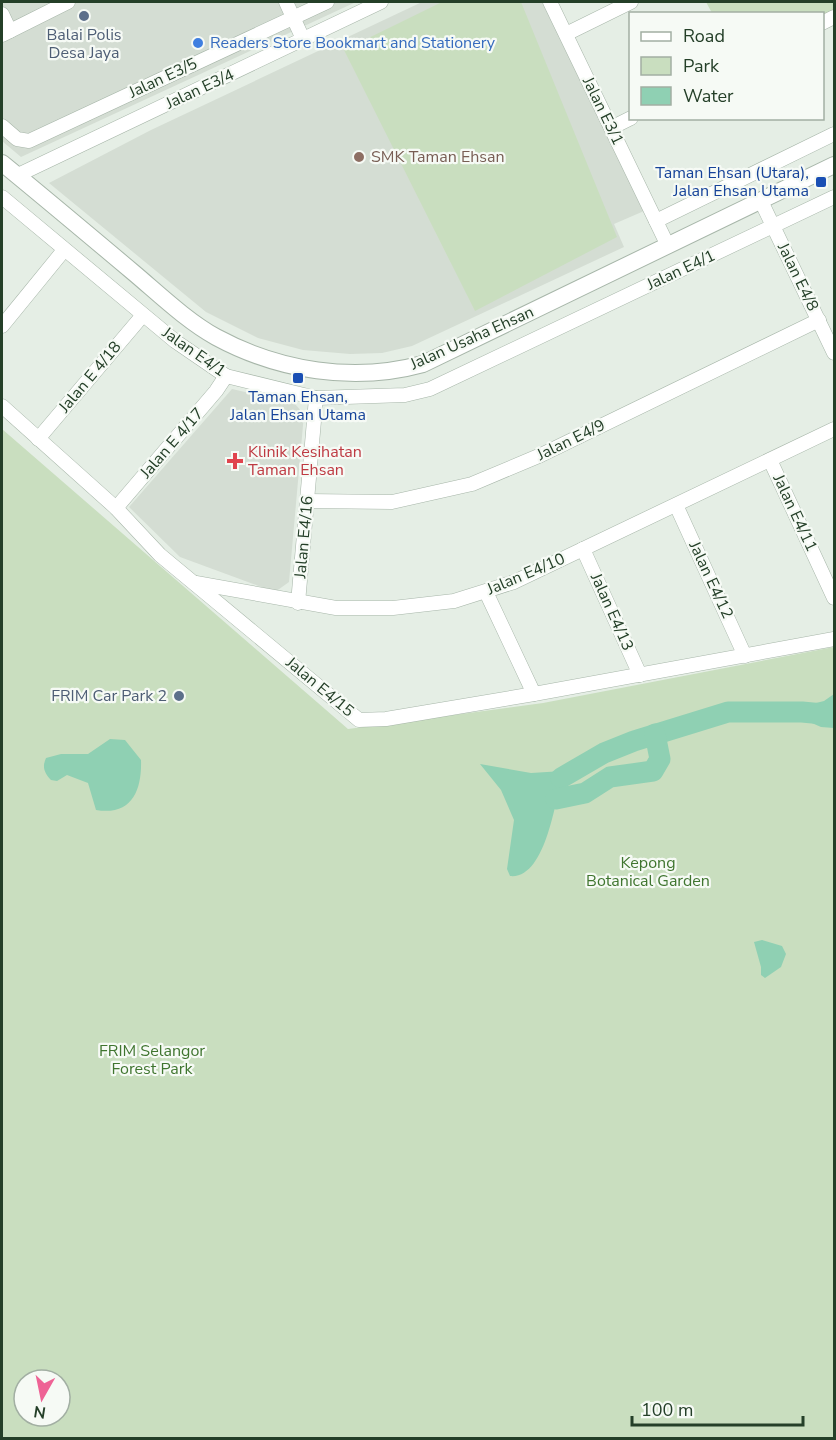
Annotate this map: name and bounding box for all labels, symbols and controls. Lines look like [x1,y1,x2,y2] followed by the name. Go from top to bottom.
[77,9,91,23] marker: Balai Polis Desa Jaya
[629,12,824,120] legend
[46,24,122,64] place label: Balai Polis Desa Jaya
[683,24,725,48] text: Road
[210,32,496,54] place label: Readers Store Bookmart and Stationery
[191,36,205,50] marker: Readers Store Bookmart and Stationery
[124,53,201,104] street label: Jalan E3/5
[683,54,720,78] text: Park
[161,63,238,115] street label: Jalan E3/4
[577,72,629,149] street label: Jalan E3/1
[683,84,734,108] text: Water
[371,146,505,168] place label: SMK Taman Ehsan
[352,150,366,164] marker: SMK Taman Ehsan
[655,162,809,202] place label: Taman Ehsan (Utara), Jalan Ehsan Utama
[814,175,828,189] marker: Taman Ehsan (Utara), Jalan Ehsan Utama
[772,238,824,315] street label: Jalan E4/8
[642,245,719,296] street label: Jalan E4/1
[406,301,537,376] street label: Jalan Usaha Ehsan
[157,321,230,382] street label: Jalan E4/1
[53,337,126,418] street label: Jalan E 4/18
[291,371,305,385] marker: Taman Ehsan, Jalan Ehsan Utama
[229,386,366,426] place label: Taman Ehsan, Jalan Ehsan Utama
[135,403,209,484] street label: Jalan E 4/17
[532,414,609,466] street label: Jalan E4/9
[248,441,362,481] place label: Klinik Kesihatan Taman Ehsan
[226,452,244,470] marker: Klinik Kesihatan Taman Ehsan
[767,470,822,555] street label: Jalan E4/11
[289,495,319,580] street label: Jalan E4/16
[683,537,738,622] street label: Jalan E4/12
[483,548,568,601] street label: Jalan E4/10
[585,569,639,654] street label: Jalan E4/13
[280,651,359,722] street label: Jalan E4/15
[51,685,167,707] place label: FRIM Car Park 2
[172,689,186,703] marker: FRIM Car Park 2
[586,852,710,892] park label: Kepong Botanical Garden
[99,1040,205,1080] park label: FRIM Selangor Forest Park
[12,1368,72,1428] north arrow
[632,1389,803,1427] scale bar
[641,1398,693,1422] text: 100 m
[32,1400,47,1424] text: N

